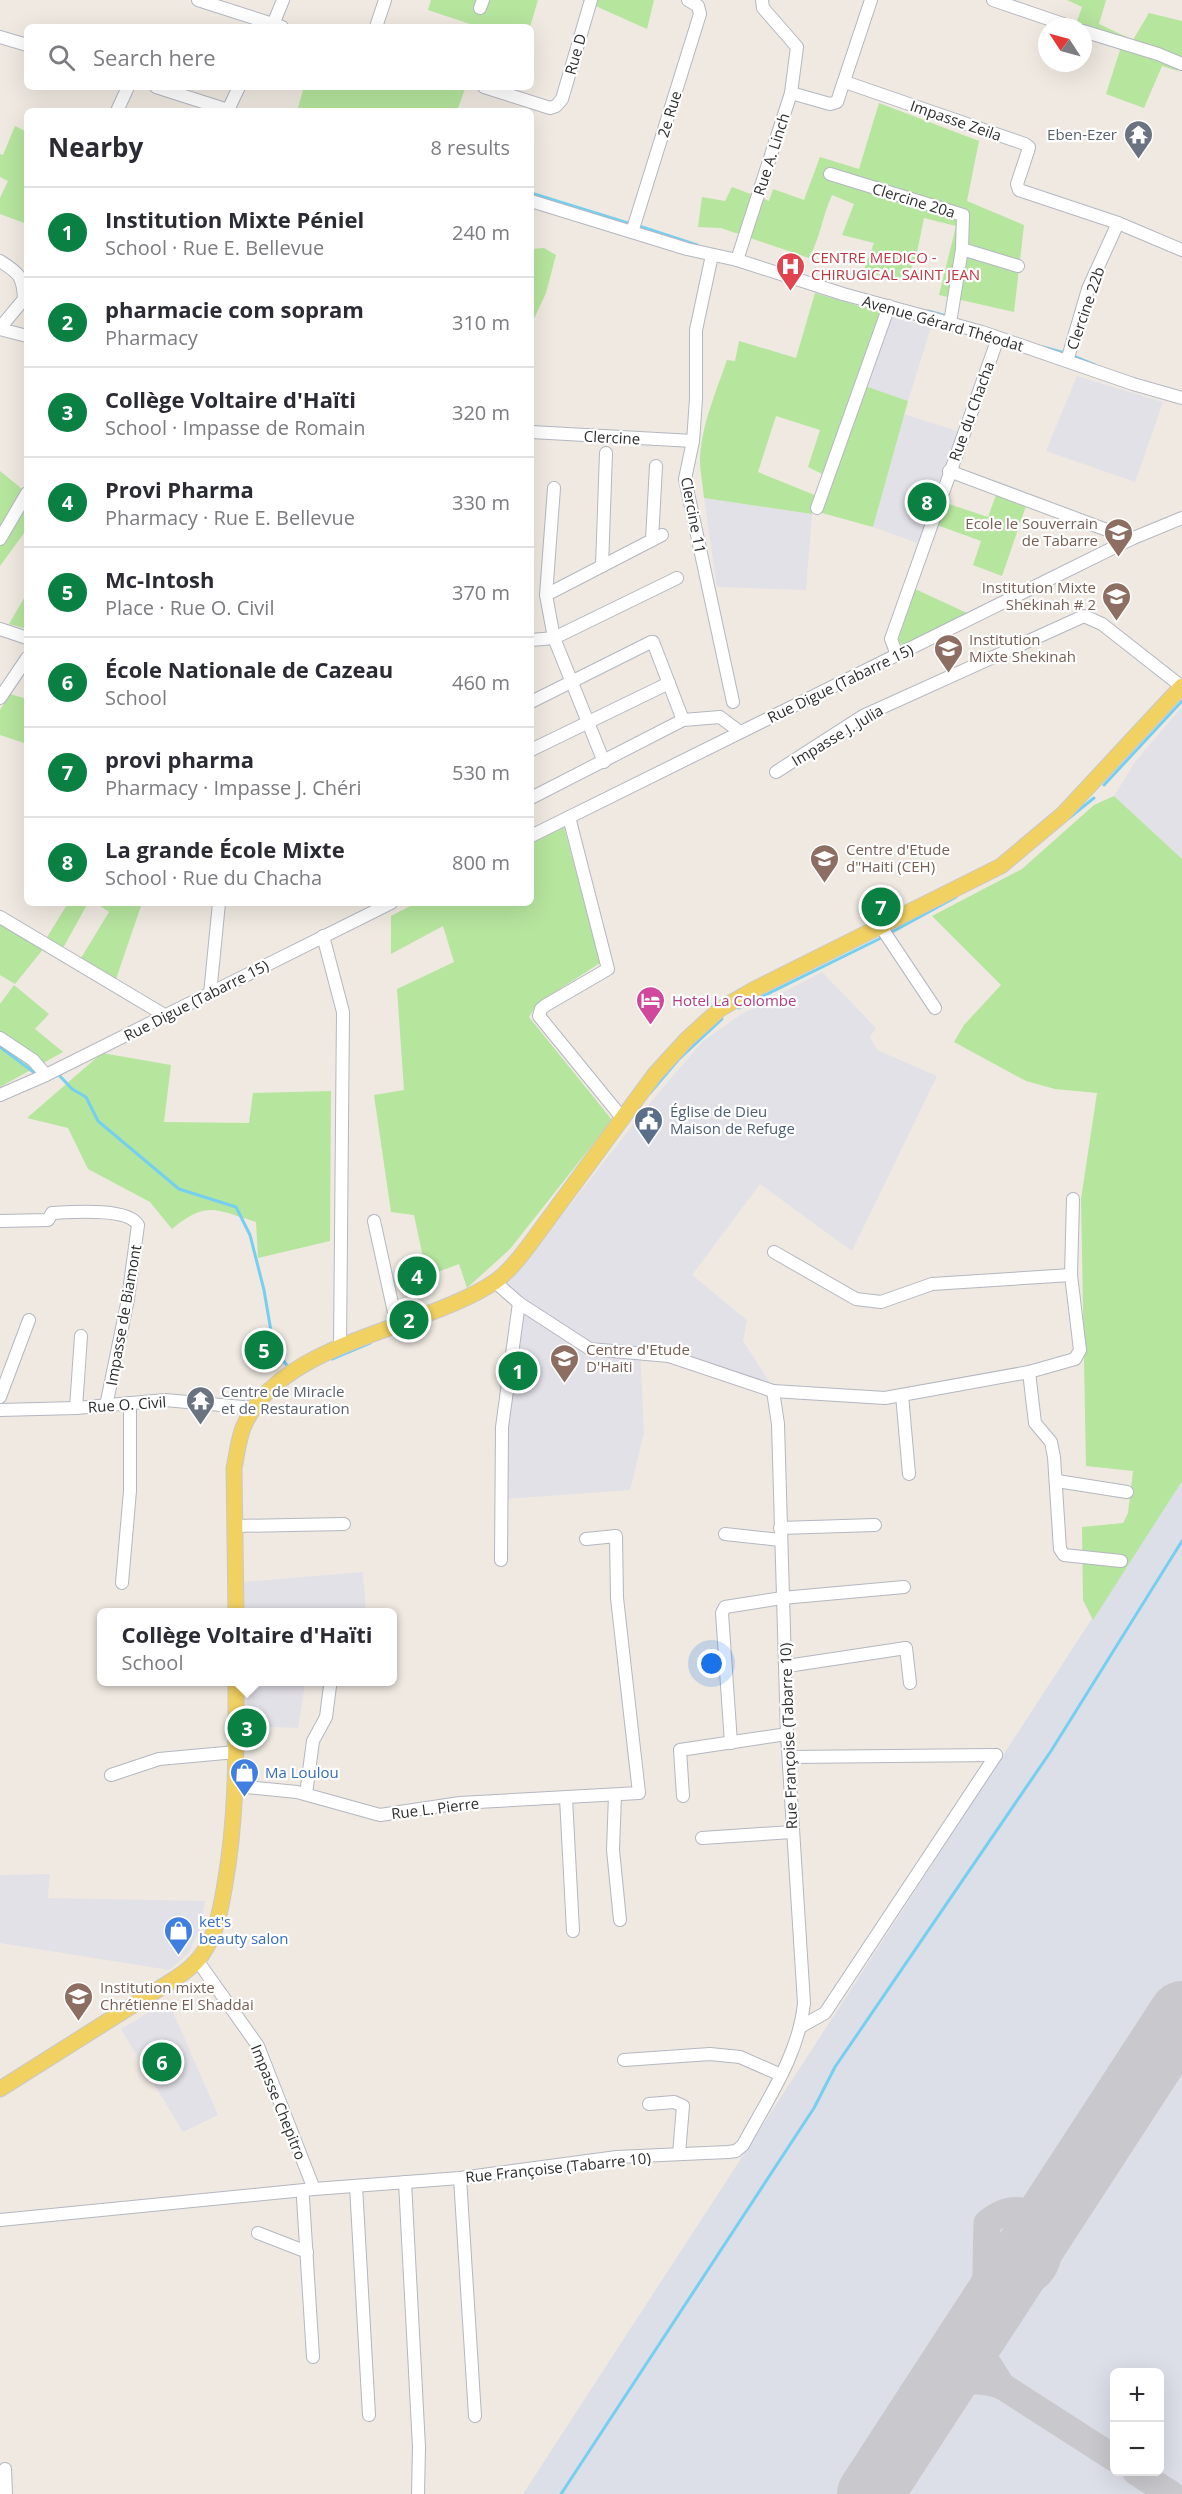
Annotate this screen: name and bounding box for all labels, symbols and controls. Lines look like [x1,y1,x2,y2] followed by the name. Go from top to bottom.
[1038,18,1092,72] north arrow
[24,24,534,90] search box
[560,31,590,77] street label: Rue D
[45,41,78,74] icon: search
[93,42,216,72] text: Search here
[652,88,686,140] street label: 2e Rue
[908,95,1004,145] street label: Impasse Zeila
[748,110,794,198] street label: Rue A. Linch
[1122,118,1154,160] temple icon: Eben-Ezer
[1047,124,1117,144] place label: Eben-Ezer
[48,129,143,165] text: Nearby
[430,134,510,161] text: 8 results
[870,178,958,222] street label: Clercine 20a
[105,204,364,234] text: Institution Mixte Péniel
[62,219,73,246] text: 1
[452,219,510,246] text: 240 m
[105,234,324,261] text: School · Rue E. Bellevue
[811,247,980,284] place label: CENTRE MEDICO - CHIRUGICAL SAINT JEAN
[774,250,806,292] hospital icon: CENTRE MEDICO - CHIRUGICAL SAINT JEAN
[1061,264,1109,352] street label: Clercine 22b
[860,290,1026,356] street label: Avenue Gérard Théodat
[105,294,364,324] text: pharmacie com sopram
[62,309,73,336] text: 2
[452,309,510,336] text: 310 m
[105,324,198,351] text: Pharmacy
[944,358,998,464] street label: Rue du Chacha
[105,384,356,414] text: Collège Voltaire d'Haïti
[62,399,73,426] text: 3
[452,399,510,426] text: 320 m
[105,414,366,441] text: School · Impasse de Romain
[583,426,641,448] street label: Clercine
[105,474,254,504] text: Provi Pharma
[677,475,711,555] street label: Clercine 11
[908,480,946,524] pin: 8
[62,489,73,516] text: 4
[452,489,510,516] text: 330 m
[105,504,355,531] text: Pharmacy · Rue E. Bellevue
[965,513,1098,550] place label: Ecole le Souverrain de Tabarre
[1103,516,1135,558] school or university icon: Ecole le Souverrain de Tabarre
[105,564,214,594] text: Mc-Intosh
[982,577,1096,614] place label: Institution Mixte Shekinah # 2
[62,579,73,606] text: 5
[452,579,510,606] text: 370 m
[1101,580,1133,622] school or university icon: Institution Mixte Shekinah # 2
[105,594,274,621] text: Place · Rue O. Civil
[969,629,1076,666] place label: Institution Mixte Shekinah
[932,632,964,674] school or university icon: Institution Mixte Shekinah
[764,639,916,727] street label: Rue Digue (Tabarre 15)
[105,654,393,684] text: École Nationale de Cazeau
[62,669,73,696] text: 6
[452,669,510,696] text: 460 m
[105,684,167,711] text: School
[788,700,886,770] street label: Impasse J. Julia
[105,744,254,774] text: provi pharma
[62,759,73,786] text: 7
[452,759,510,786] text: 530 m
[105,774,362,801] text: Pharmacy · Impasse J. Chéri
[105,834,345,864] text: La grande École Mixte
[846,839,950,876] place label: Centre d'Etude d"Haiti (CEH)
[809,842,841,884] school or university icon: Centre d'Etude d"Haiti (CEH)
[62,849,73,876] text: 8
[452,849,510,876] text: 800 m
[105,864,322,891] text: School · Rue du Chacha
[862,884,900,930] pin: 7
[120,955,272,1045] street label: Rue Digue (Tabarre 15)
[635,984,667,1026] hotel icon: Hotel La Colombe
[672,990,796,1010] place label: Hotel La Colombe
[670,1101,795,1138] place label: Église de Dieu Maison de Refuge
[633,1104,665,1146] public building icon: Église de Dieu Maison de Refuge
[101,1243,145,1387] street label: Impasse de Biamont
[398,1254,436,1298] pin: 4
[390,1298,428,1342] pin: 2
[244,1328,284,1372] pin: 5
[586,1339,690,1376] place label: Centre d'Etude D'Haiti
[549,1342,581,1384] school or university icon: Centre d'Etude D'Haiti
[498,1348,538,1394] pin: 1
[221,1381,350,1418] place label: Centre de Miracle et de Restauration
[184,1384,216,1426] temple icon: Centre de Miracle et de Restauration
[87,1391,167,1417] street label: Rue O. Civil
[97,1608,397,1686] popup
[122,1619,372,1649] text: Collège Voltaire d'Haïti
[775,1643,801,1829] street label: Rue Françoise (Tabarre 10)
[122,1649,183,1676] text: School
[697,1649,726,1678] your location
[228,1706,266,1750] pin: 3
[228,1756,260,1798] shop icon: Ma Loulou
[265,1762,339,1782] place label: Ma Loulou
[390,1793,480,1823] street label: Rue L. Pierre
[199,1911,288,1948] place label: ket's beauty salon
[162,1914,194,1956] shop icon: ket's beauty salon
[100,1977,254,2014] place label: Institution mixte Chrétienne El Shaddai
[63,1980,95,2022] school or university icon: Institution mixte Chrétienne El Shaddai
[142,2040,182,2084] pin: 6
[247,2041,311,2163] street label: Impasse Chepitro
[464,2147,652,2187] street label: Rue Françoise (Tabarre 10)
[1110,2368,1164,2476] map controls
[1110,2368,1164,2422] button: +
[1110,2422,1164,2476] button: −

